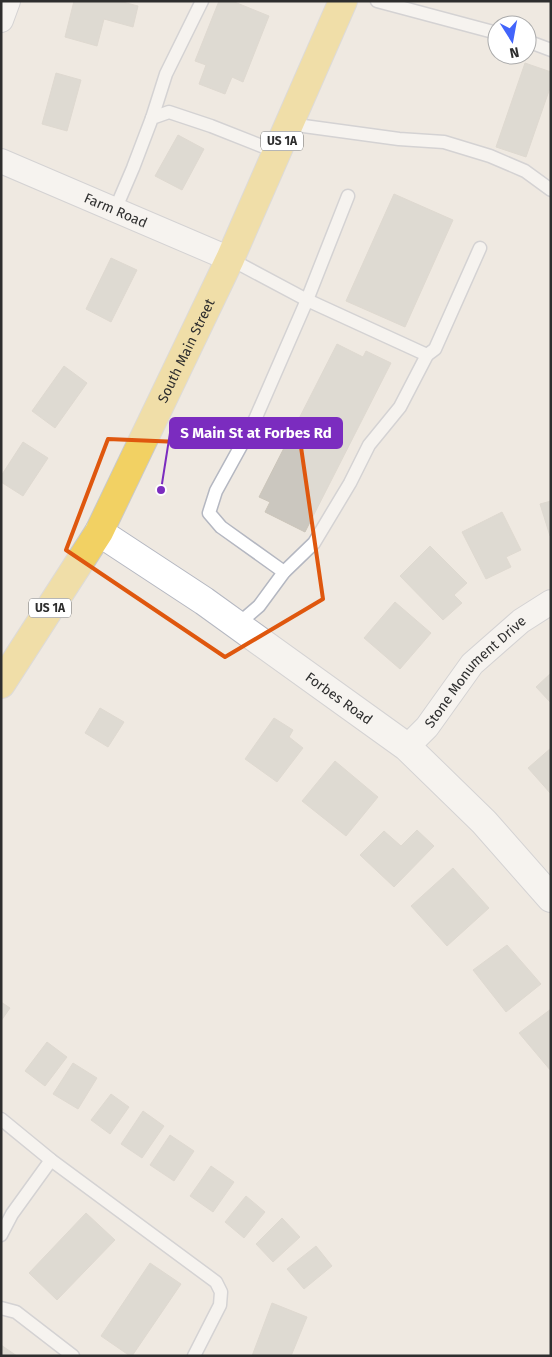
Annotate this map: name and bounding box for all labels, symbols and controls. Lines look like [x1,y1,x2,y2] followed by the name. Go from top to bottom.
[487,15,537,65] north arrow
[508,43,521,62] text: N
[261,132,303,150] road number: US 1A
[82,190,150,232] street label: Farm Road
[154,295,219,406] street label: South Main Street
[170,418,342,448] callout: S Main St at Forbes Rd
[180,424,332,442] text: S Main St at Forbes Rd
[29,598,71,618] road number: US 1A
[421,613,530,731] street label: Stone Monument Drive
[302,669,376,728] street label: Forbes Road

